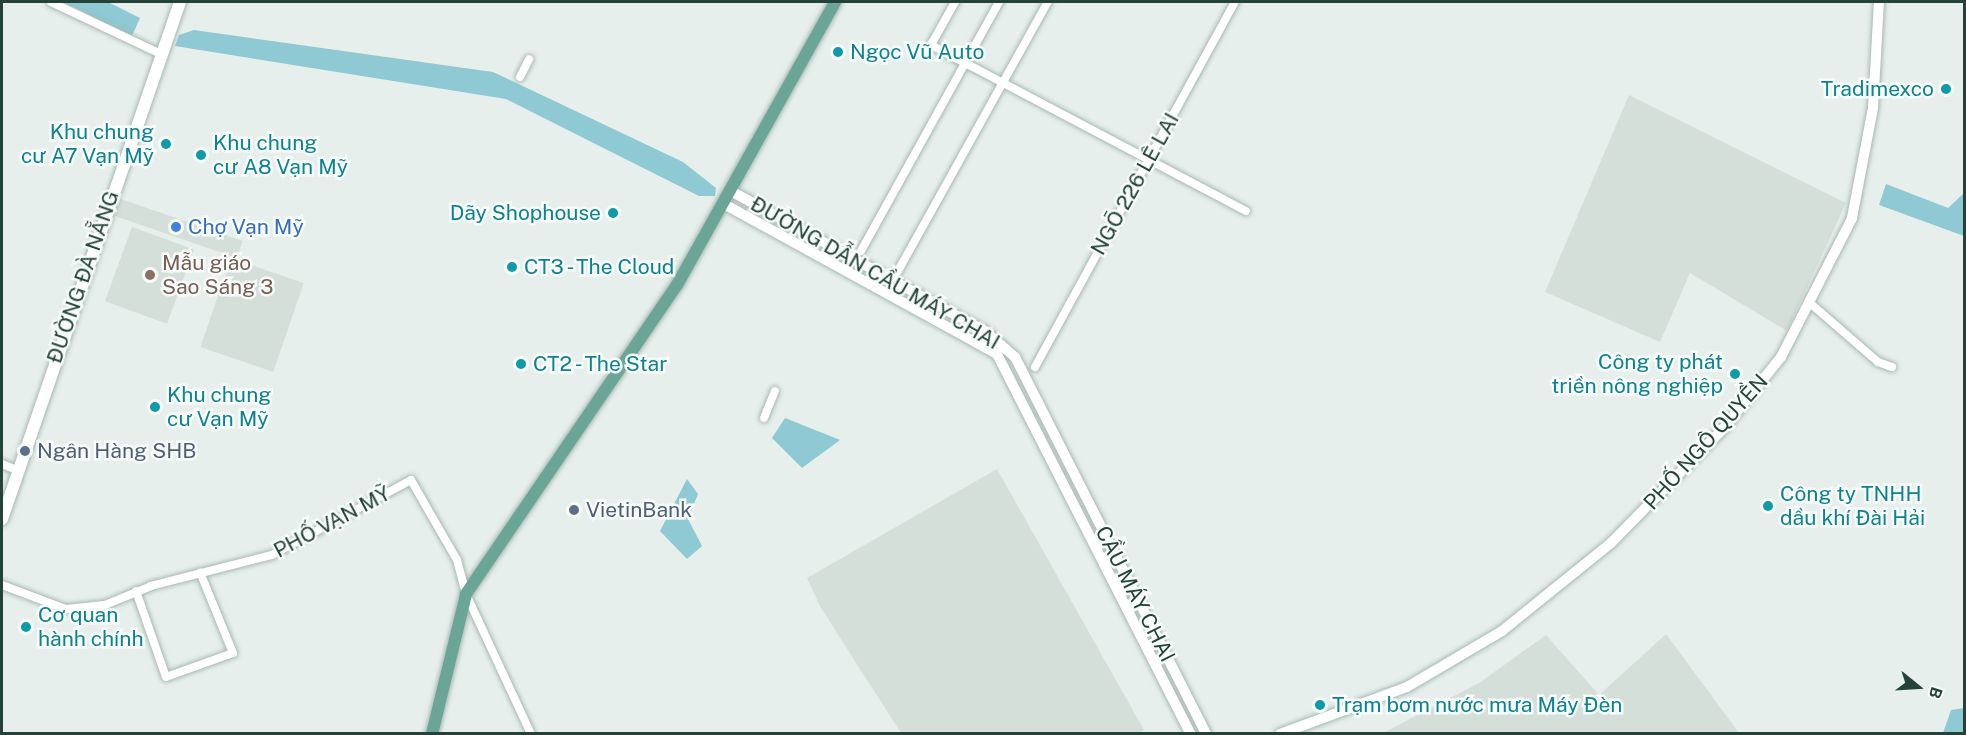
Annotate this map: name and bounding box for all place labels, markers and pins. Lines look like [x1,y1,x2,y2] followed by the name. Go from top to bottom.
[850,39,985,65] place label: Ngọc Vũ Auto
[831,45,845,59] marker: Ngọc Vũ Auto
[1821,76,1934,102] place label: Tradimexco
[1939,82,1953,96] marker: Tradimexco
[20,119,154,169] place label: Khu chung cư A7 Vạn Mỹ
[213,130,349,180] place label: Khu chung cư A8 Vạn Mỹ
[159,137,173,151] marker: Khu chung cư A7 Vạn Mỹ
[194,148,208,162] marker: Khu chung cư A8 Vạn Mỹ
[450,200,601,226] place label: Dãy Shophouse
[606,206,620,220] marker: Dãy Shophouse
[188,214,304,240] place label: Chợ Vạn Mỹ
[169,220,183,234] marker: Chợ Vạn Mỹ
[162,250,274,300] place label: Mẫu giáo Sao Sáng 3
[524,254,680,280] place label: CT3 - The Cloud
[505,260,519,274] marker: CT3 - The Cloud
[143,268,157,282] marker: Mẫu giáo Sao Sáng 3
[1551,349,1723,399] place label: Công ty phát triền nông nghiệp
[533,351,673,377] place label: CT2 - The Star
[514,357,528,371] marker: CT2 - The Star
[1728,367,1742,381] marker: Công ty phát triền nông nghiệp
[167,382,272,432] place label: Khu chung cư Vạn Mỹ
[148,400,162,414] marker: Khu chung cư Vạn Mỹ
[37,438,196,464] place label: Ngân Hàng SHB
[18,444,32,458] marker: Ngân Hàng SHB
[1780,481,1925,531] place label: Công ty TNHH dầu khí Đài Hải
[586,497,692,523] place label: VietinBank
[1761,499,1775,513] marker: Công ty TNHH dầu khí Đài Hải
[567,503,581,517] marker: VietinBank
[38,602,144,652] place label: Cơ quan hành chính
[19,620,33,634] marker: Cơ quan hành chính
[1332,692,1623,718] place label: Trạm bơm nước mưa Máy Đèn
[1313,698,1327,712] marker: Trạm bơm nước mưa Máy Đèn

